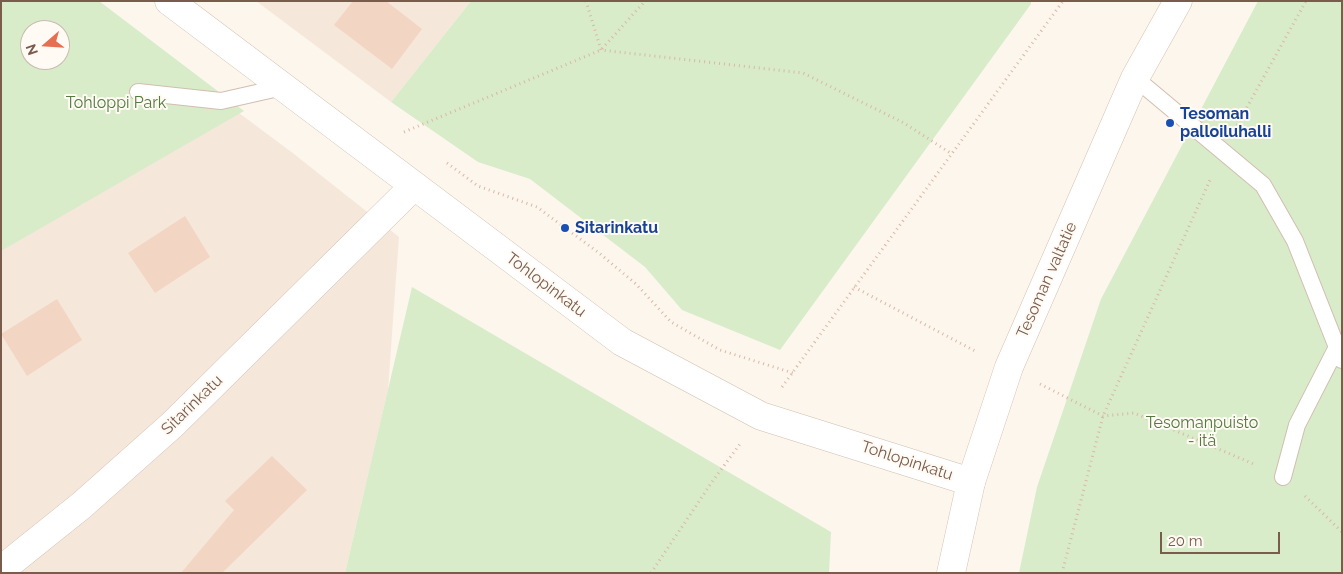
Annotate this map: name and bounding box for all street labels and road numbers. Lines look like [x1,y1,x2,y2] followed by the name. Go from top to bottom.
[1013,219,1081,341] street label: Tesoman valtatie
[502,249,590,321] street label: Tohlopinkatu
[157,371,227,439] street label: Sitarinkatu
[859,437,955,485] street label: Tohlopinkatu

